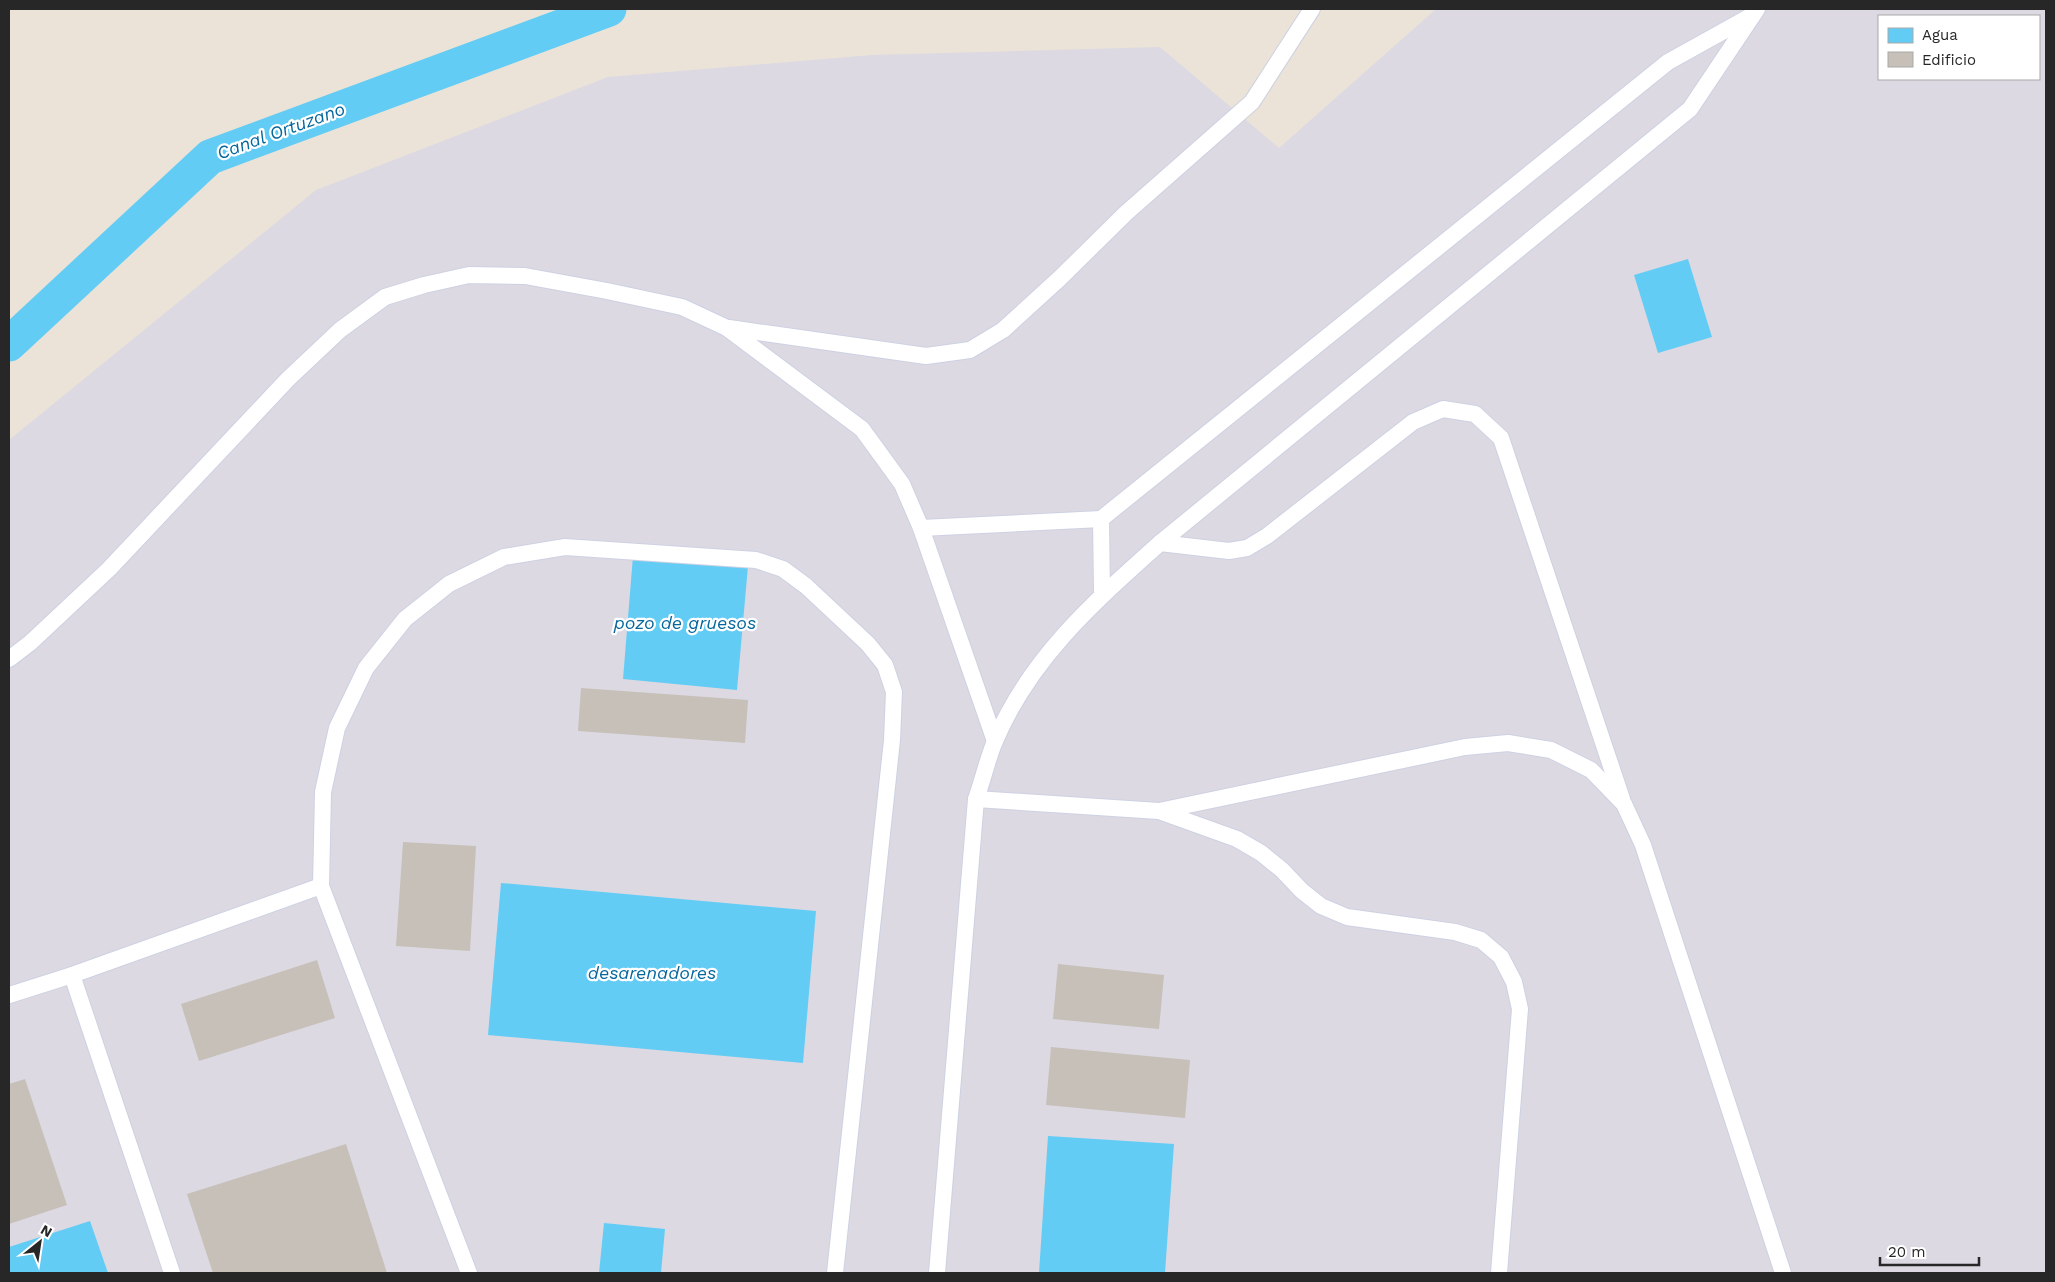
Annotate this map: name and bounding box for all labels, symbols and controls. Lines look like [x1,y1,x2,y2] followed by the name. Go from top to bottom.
[1878,15,2040,80] legend
[1922,26,1958,44] text: Agua
[1922,51,1976,69] text: Edificio
[214,98,348,163] water label: Canal Ortuzano
[613,612,756,633] water label: pozo de gruesos
[588,962,716,983] water label: desarenadores
[15,1217,65,1267] north arrow
[38,1221,55,1240] text: N
[1880,1234,1979,1266] scale bar
[1888,1243,1926,1261] text: 20 m

